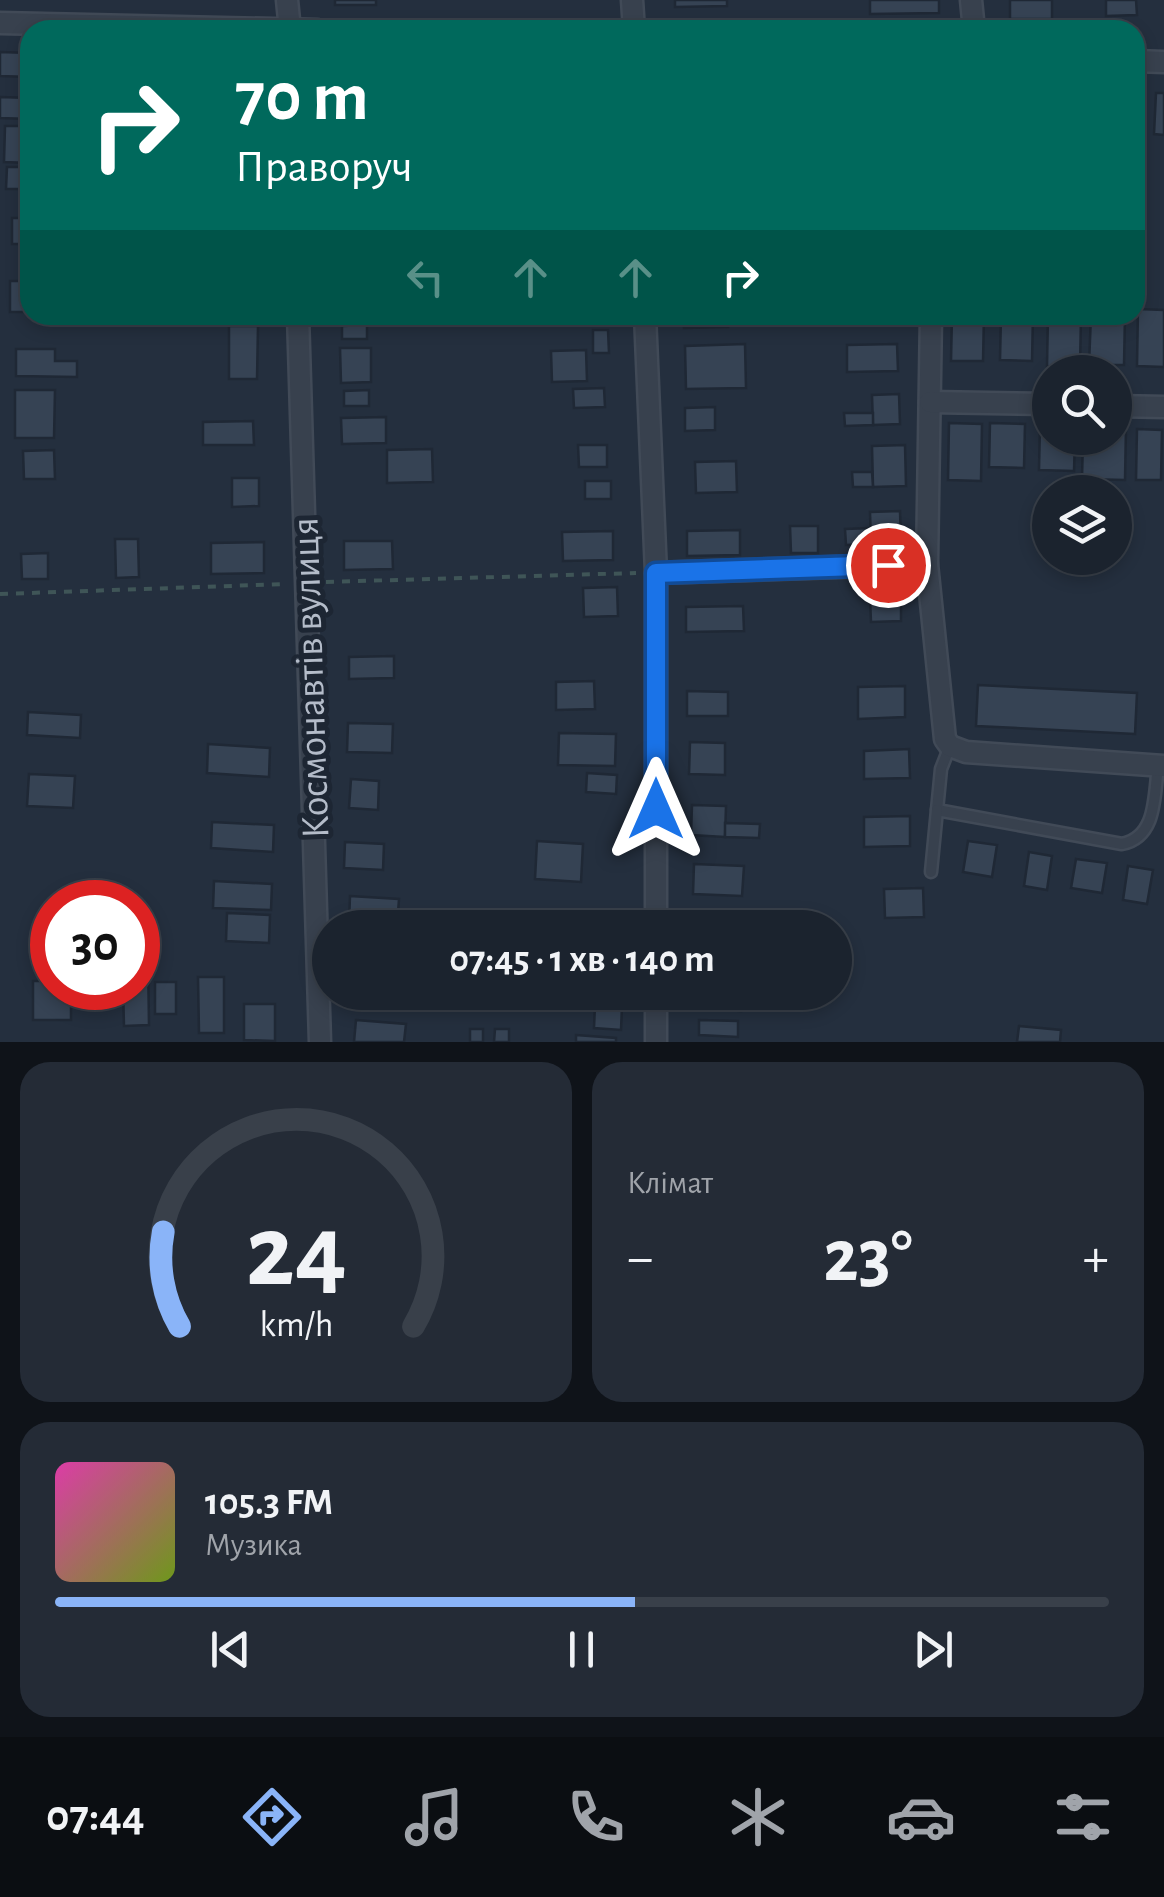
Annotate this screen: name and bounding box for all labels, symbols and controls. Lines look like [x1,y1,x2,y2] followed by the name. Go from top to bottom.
[70,60,200,190] icon: right
[235,63,369,133] text: 70 m
[235,145,413,190] text: Праворуч
[398,250,453,305] icon: left
[503,250,558,305] icon: ahead
[608,250,663,305] icon: ahead
[713,250,768,305] icon: right
[1032,355,1132,575] map controls
[1032,355,1132,455] button: search
[1032,475,1132,575] button: layers
[285,517,337,839] street label: Космонавтів вулиця
[846,523,931,608] pin
[861,538,916,593] icon: arrive
[604,757,708,861] position arrow
[30,880,160,1010] speed limit sign: 30
[449,941,715,979] text: 07:45 · 1 хв · 140 m
[627,1167,713,1199] text: Клімат
[245,1201,347,1305] text: 24
[823,1220,913,1295] text: 23°
[627,1231,653,1286] text: −
[1083,1231,1109,1286] text: +
[259,1307,333,1343] text: km/h
[205,1484,333,1522] text: 105.3 FM
[205,1529,302,1561] text: Музика
[203,1622,258,1677] icon: previous
[554,1622,609,1677] icon: pause
[906,1622,961,1677] icon: next
[237,1782,307,1852] icon: directions
[399,1782,469,1852] icon: music
[561,1782,631,1852] icon: phone
[723,1782,793,1852] icon: climate
[886,1782,956,1852] icon: car
[1048,1782,1118,1852] icon: filters
[46,1794,145,1839] text: 07:44

